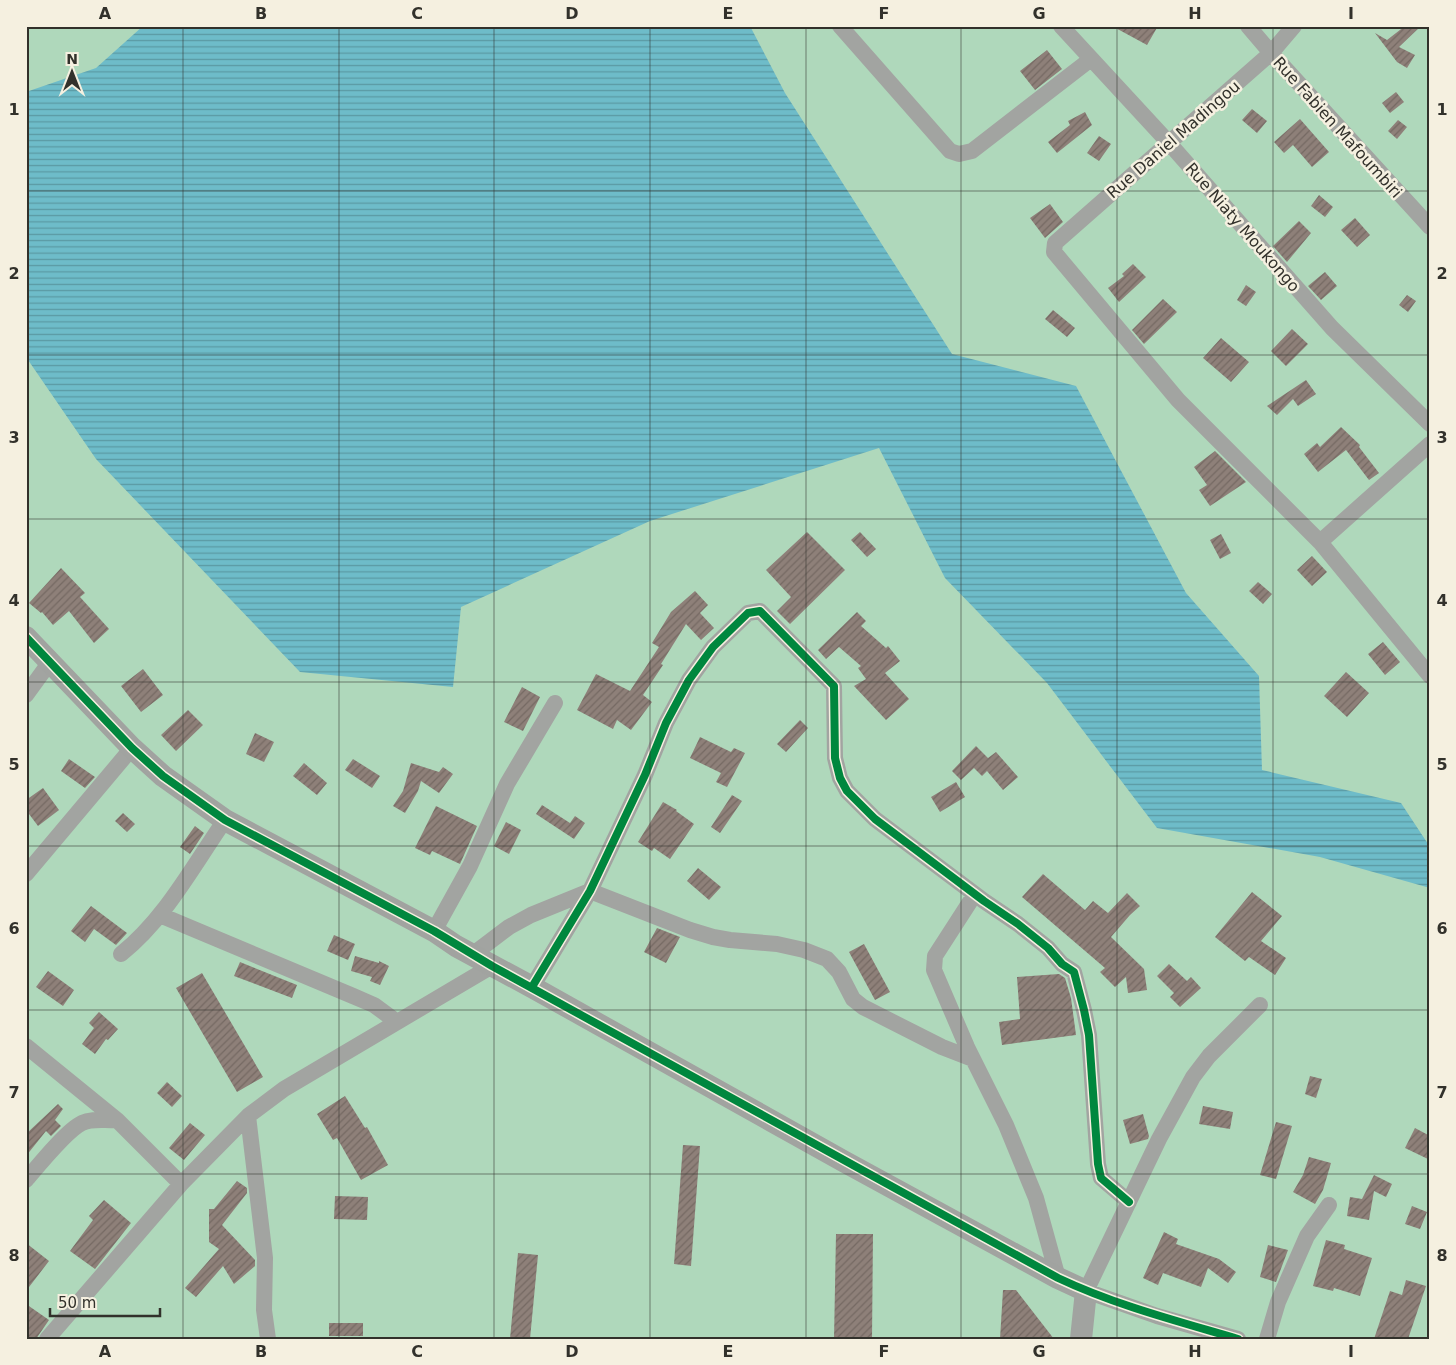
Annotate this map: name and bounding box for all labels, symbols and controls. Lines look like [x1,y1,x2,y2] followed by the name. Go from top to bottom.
[99,4,112,23] text: A
[255,4,267,23] text: B
[411,4,423,23] text: C
[565,4,579,23] text: D
[723,4,733,23] text: E
[879,4,889,23] text: F
[1032,4,1046,23] text: G
[1188,4,1202,23] text: H
[1348,4,1354,23] text: I
[48,48,98,98] north arrow
[66,51,78,67] text: N
[1269,53,1406,202] street label: Rue Fabien Mafoumbiri
[1103,76,1244,202] street label: Rue Daniel Madingou
[8,100,20,119] text: 1
[1436,100,1448,119] text: 1
[1181,159,1304,296] street label: Rue Niaty Moukongo
[8,264,20,283] text: 2
[1436,264,1448,283] text: 2
[8,428,20,447] text: 3
[1436,428,1448,447] text: 3
[8,591,20,610] text: 4
[1436,591,1448,610] text: 4
[8,755,20,774] text: 5
[1436,755,1448,774] text: 5
[8,919,20,938] text: 6
[1436,919,1448,938] text: 6
[8,1083,20,1102] text: 7
[1436,1083,1448,1102] text: 7
[8,1246,20,1265] text: 8
[1436,1246,1448,1265] text: 8
[50,1285,160,1317] scale bar
[58,1294,96,1312] text: 50 m
[99,1342,112,1361] text: A
[255,1342,267,1361] text: B
[411,1342,423,1361] text: C
[565,1342,579,1361] text: D
[723,1342,733,1361] text: E
[879,1342,889,1361] text: F
[1032,1342,1046,1361] text: G
[1188,1342,1202,1361] text: H
[1348,1342,1354,1361] text: I

